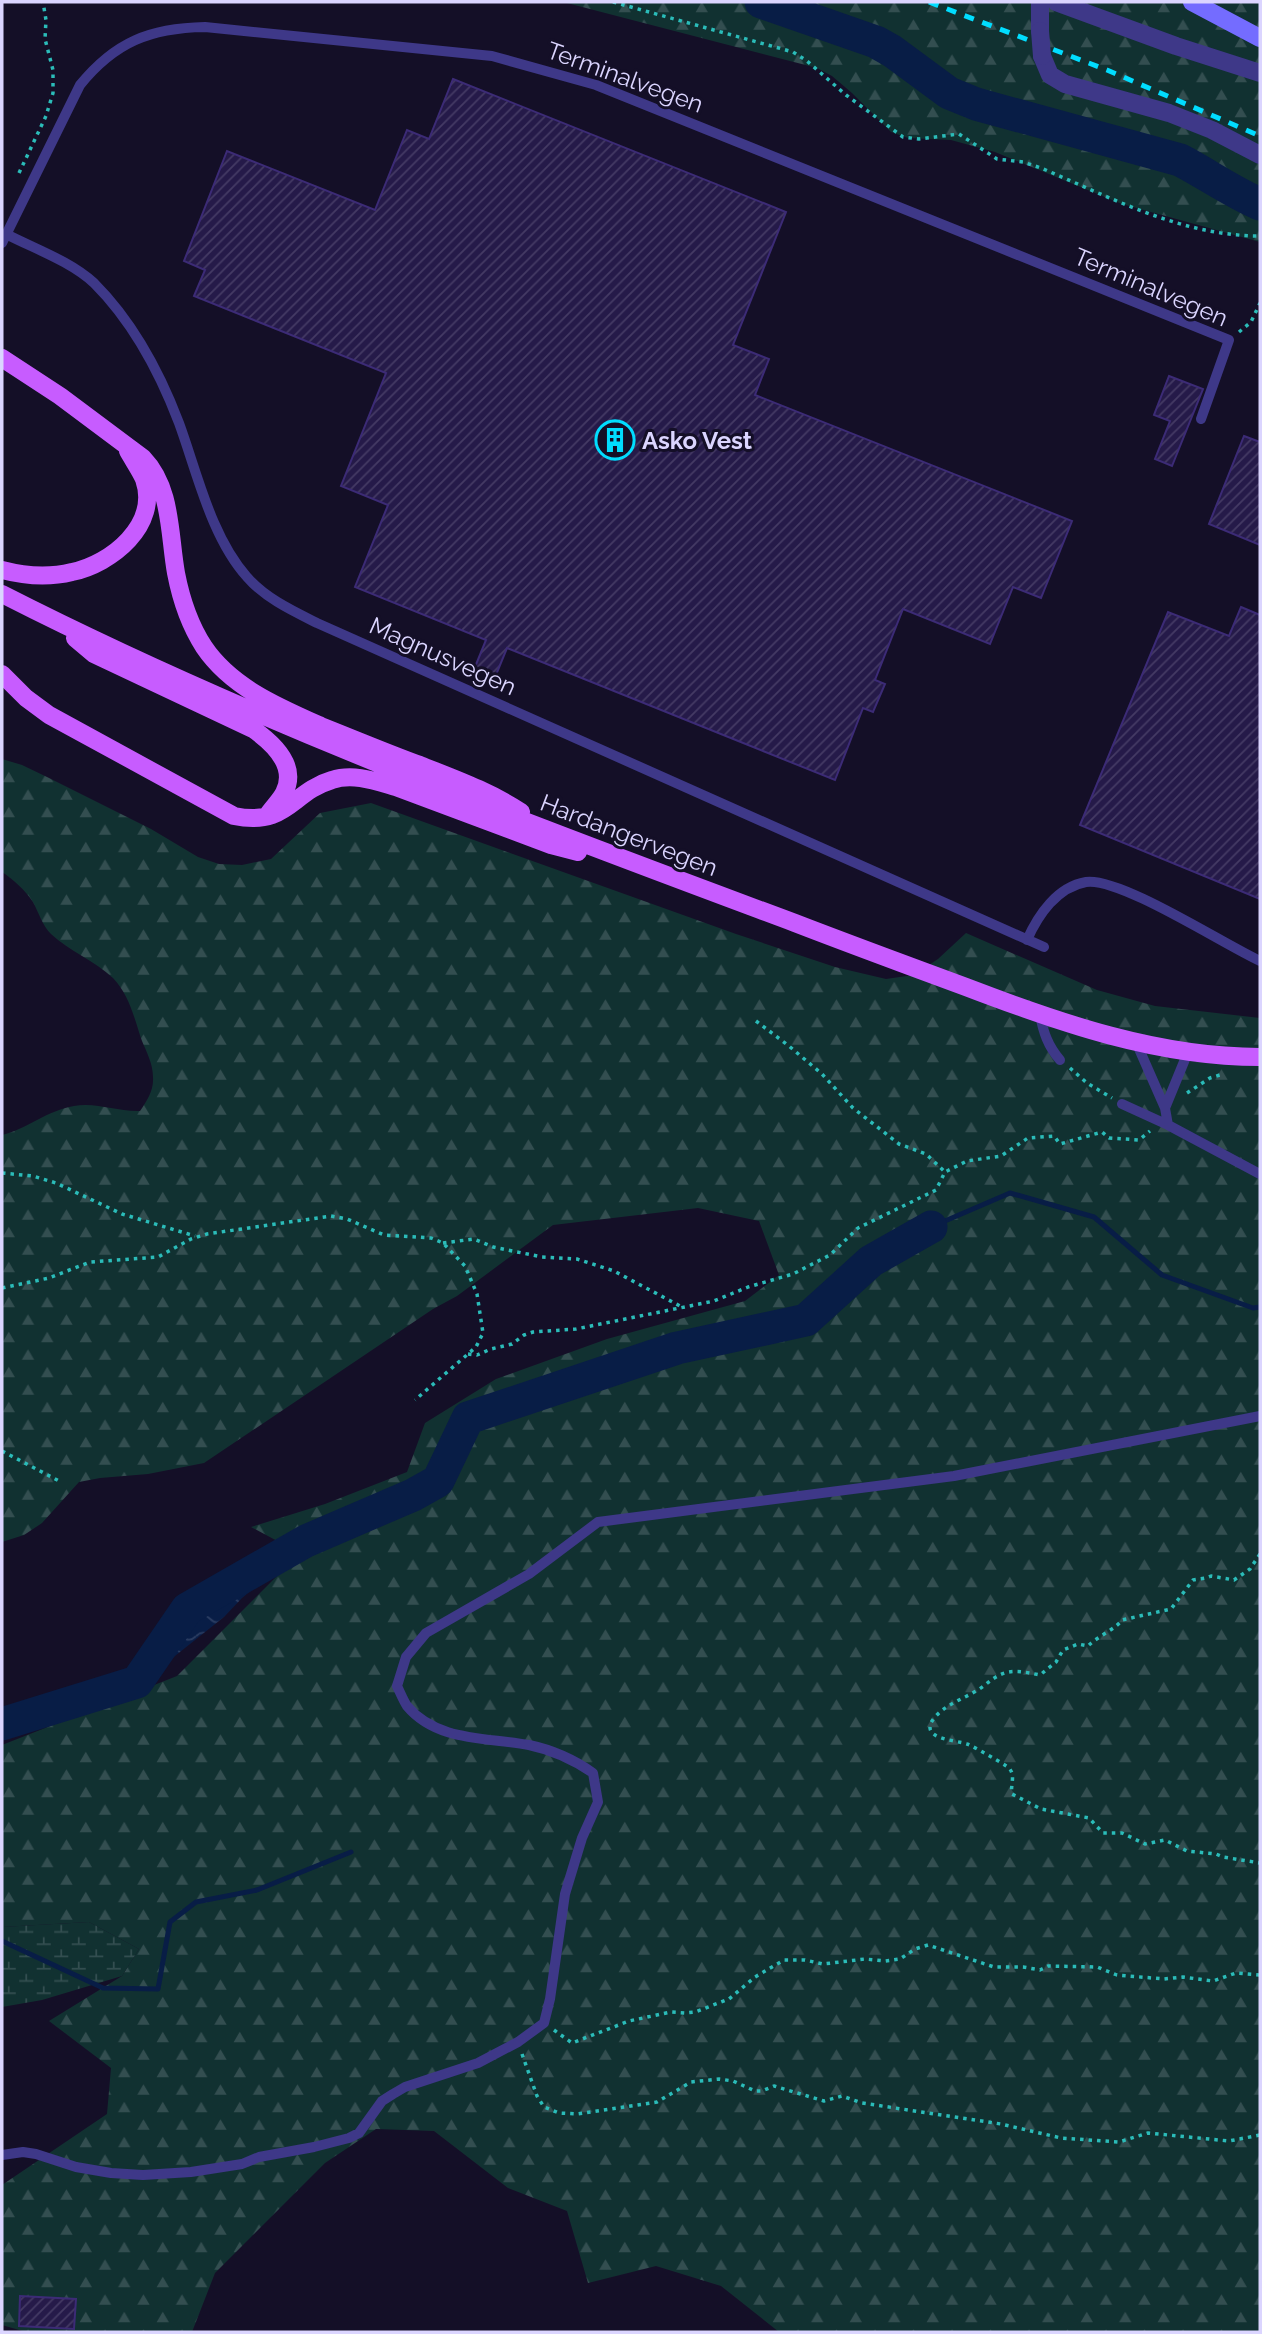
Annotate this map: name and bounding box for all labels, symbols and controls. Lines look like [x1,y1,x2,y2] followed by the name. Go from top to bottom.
[543,35,707,119] street label: Terminalvegen
[1070,242,1232,332] street label: Terminalvegen
[594,419,636,461] building icon: Asko Vest
[642,426,752,455] place label: Asko Vest
[365,611,521,701] street label: Magnusvegen
[536,788,722,882] street label: Hardangervegen

